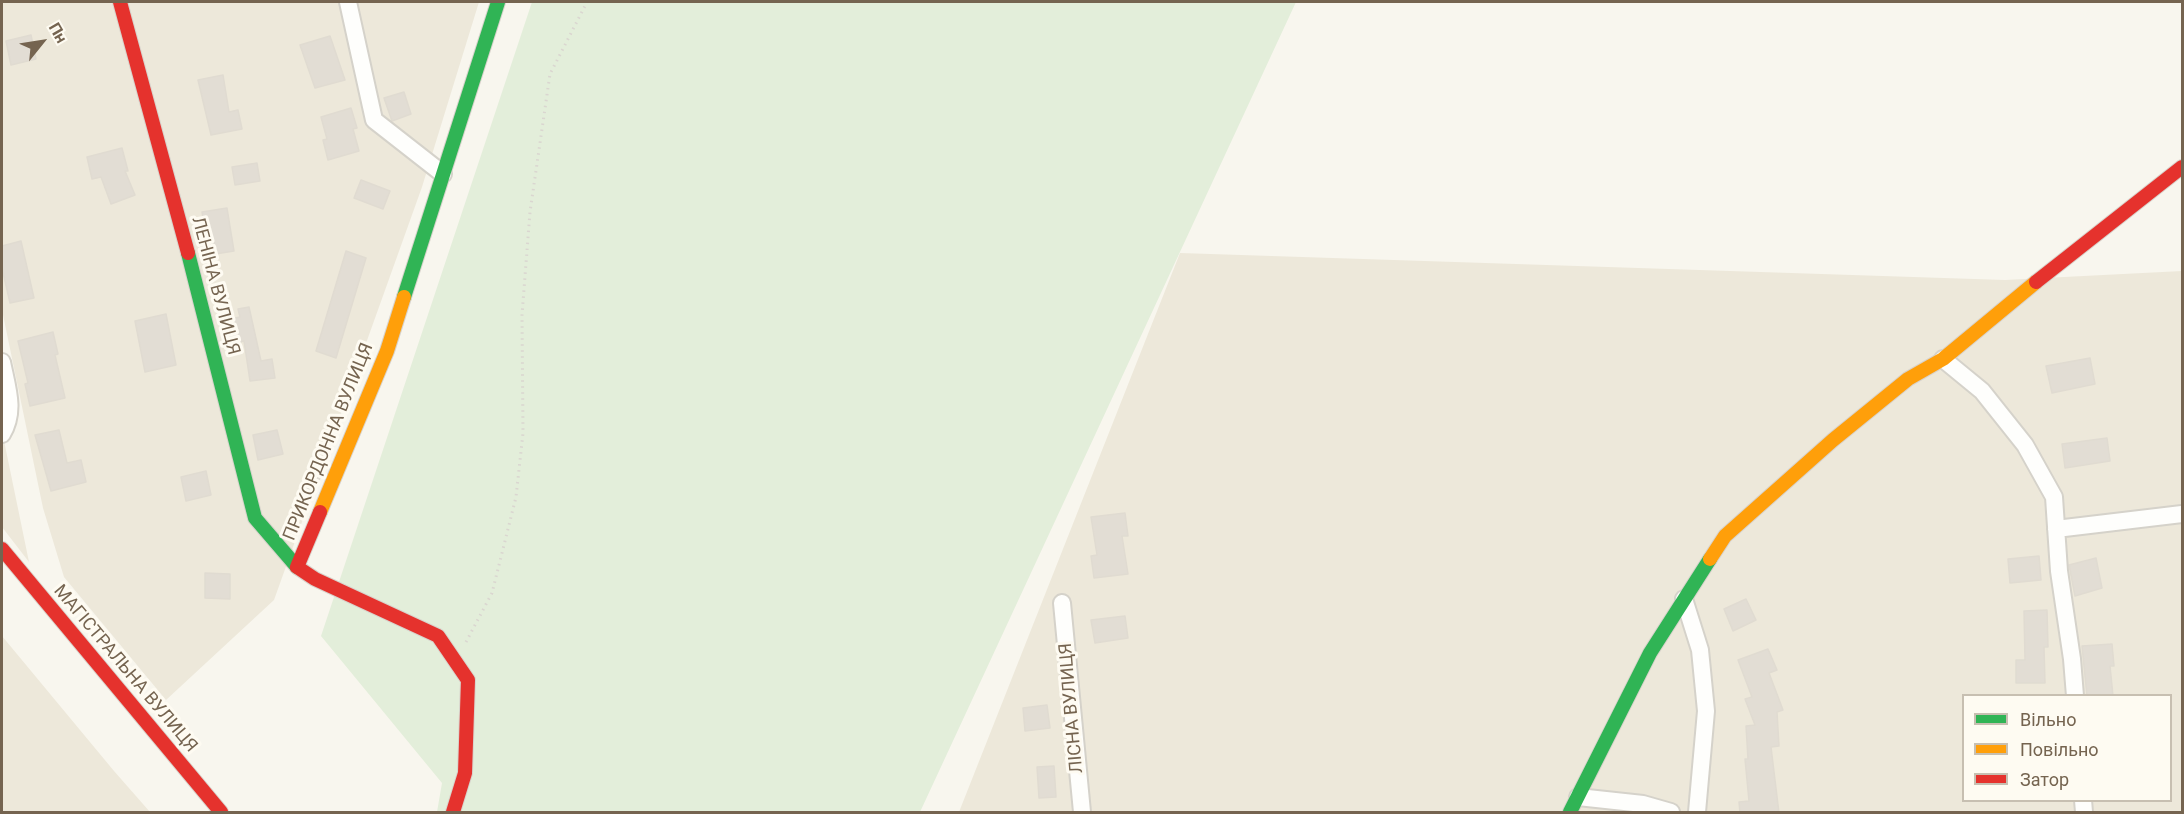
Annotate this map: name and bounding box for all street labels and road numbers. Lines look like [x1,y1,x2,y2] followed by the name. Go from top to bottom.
[186,215,244,357] street label: ЛЕНІНА ВУЛИЦЯ
[279,340,379,544] street label: ПРИКОРДОННА ВУЛИЦЯ
[49,581,201,757] street label: МАГІСТРАЛЬНА ВУЛИЦЯ
[1056,642,1088,774] street label: ЛІСНА ВУЛИЦЯ

